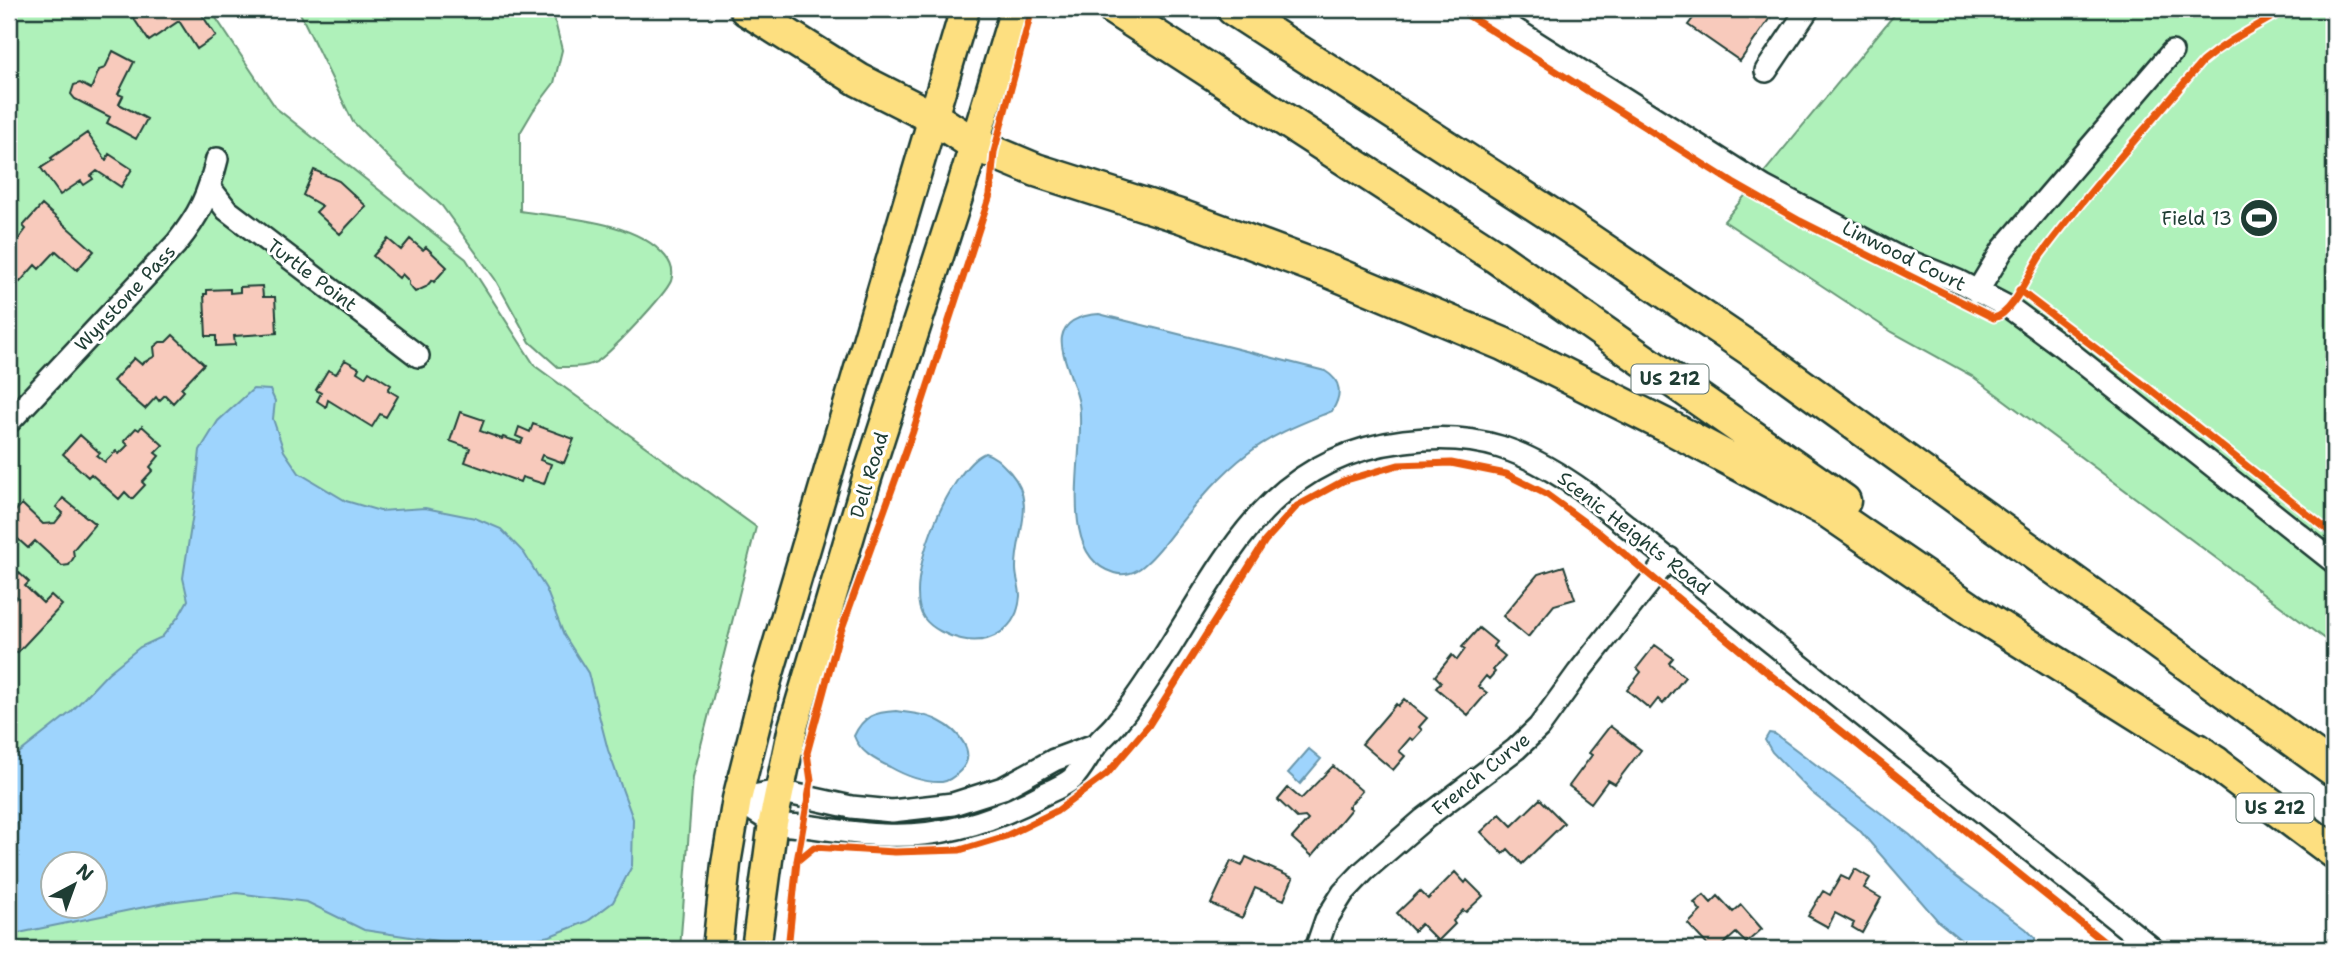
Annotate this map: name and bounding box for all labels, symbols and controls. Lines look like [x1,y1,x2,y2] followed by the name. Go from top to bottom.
[2238,197,2280,239] sports icon: Field 13
[2162,206,2232,231] place label: Field 13
[1838,215,1970,297] street label: Linwood Court
[262,233,362,317] street label: Turtle Point
[69,239,181,357] street label: Wynstone Pass
[1632,365,1708,394] road number: US 212
[844,429,894,521] street label: Dell Road
[1553,466,1715,600] street label: Scenic Heights Road
[1427,727,1535,821] street label: French Curve
[2236,794,2314,822] road number: US 212
[38,850,108,920] north arrow
[71,858,99,887] text: N

